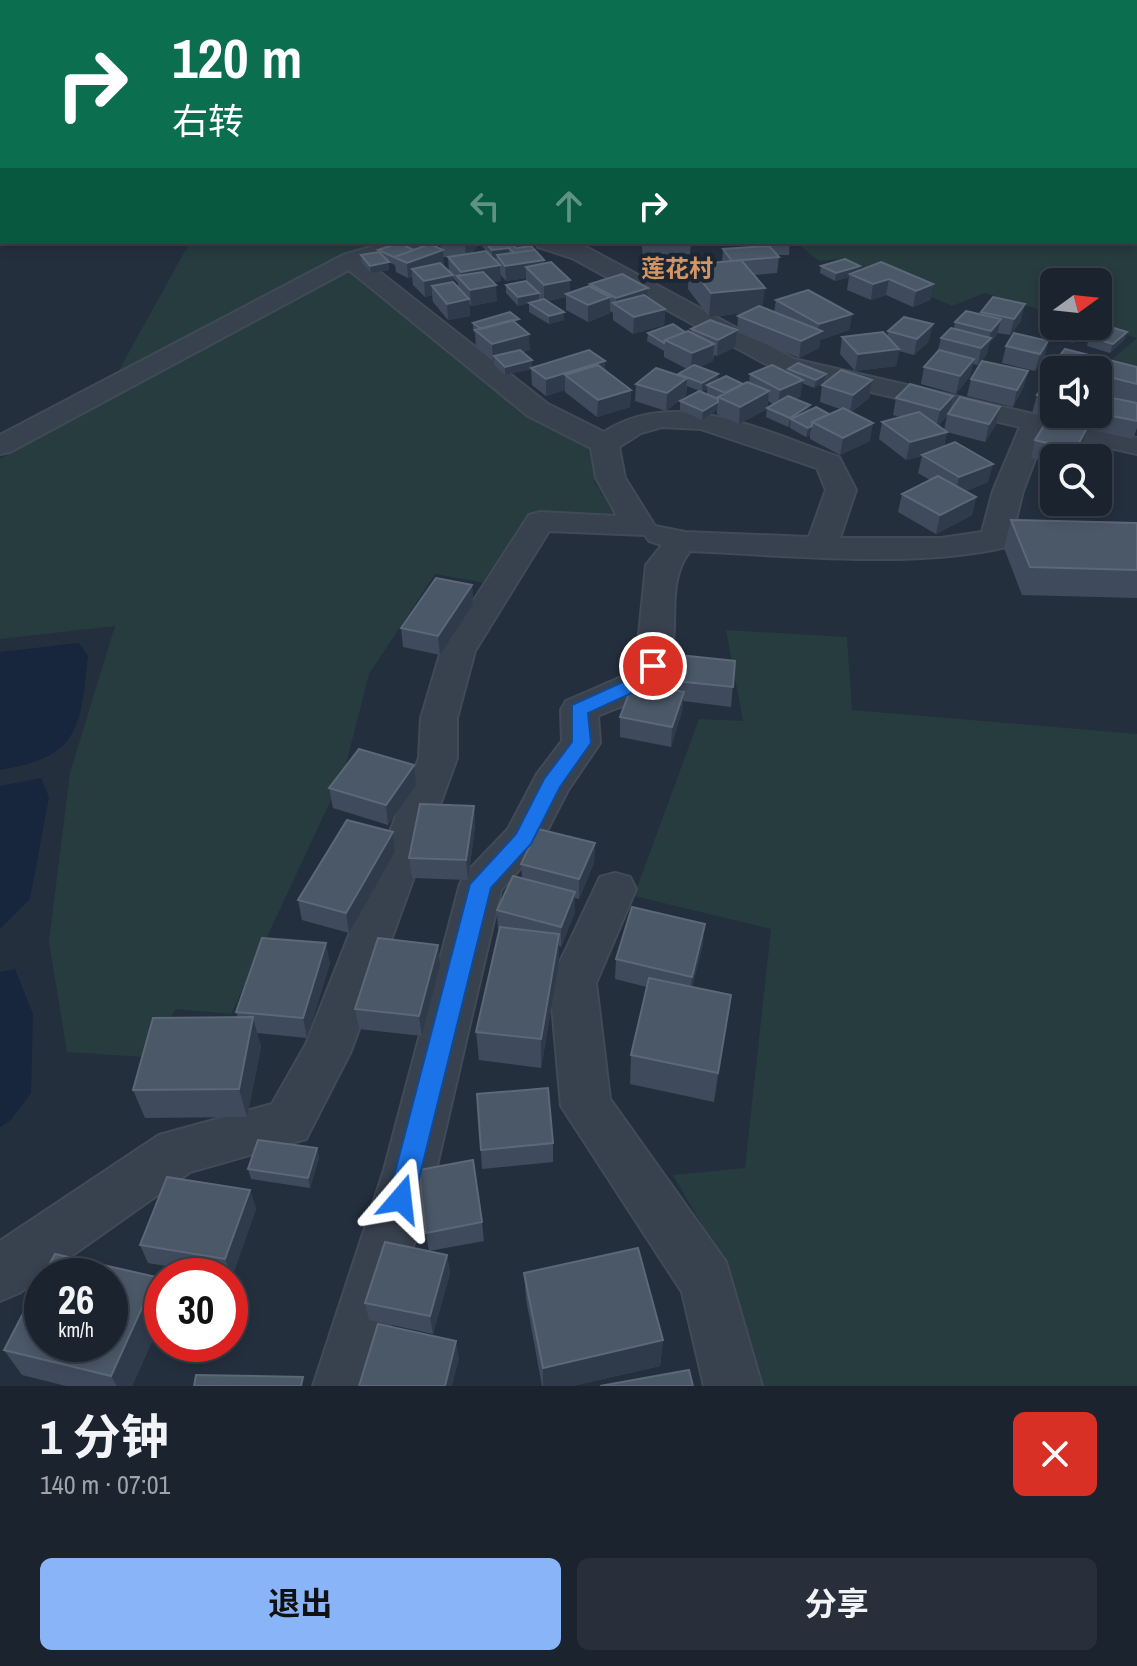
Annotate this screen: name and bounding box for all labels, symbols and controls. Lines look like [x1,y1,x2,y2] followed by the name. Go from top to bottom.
[172,20,302,95] text: 120 m
[40,32,144,136] icon: right
[172,97,244,145] text: 右转
[463,184,507,228] icon: left
[547,184,591,228] icon: ahead
[631,184,675,228] icon: right
[641,252,713,284] district label: 莲花村
[1040,268,1112,340] north arrow
[1040,268,1112,516] map controls
[1040,356,1112,428] button: sound
[1040,444,1112,516] button: search
[619,632,687,700] pin
[631,644,675,688] icon: arrive
[359,1157,443,1241] position arrow
[144,1258,248,1362] speed limit sign: 30
[58,1273,94,1326] text: 26
[58,1316,94,1343] text: km/h
[40,1404,169,1469] text: 1 分钟
[1013,1412,1097,1496] button: close
[40,1467,170,1502] text: 140 m · 07:01
[40,1558,561,1650] button: 退出
[577,1558,1097,1650] button: 分享

